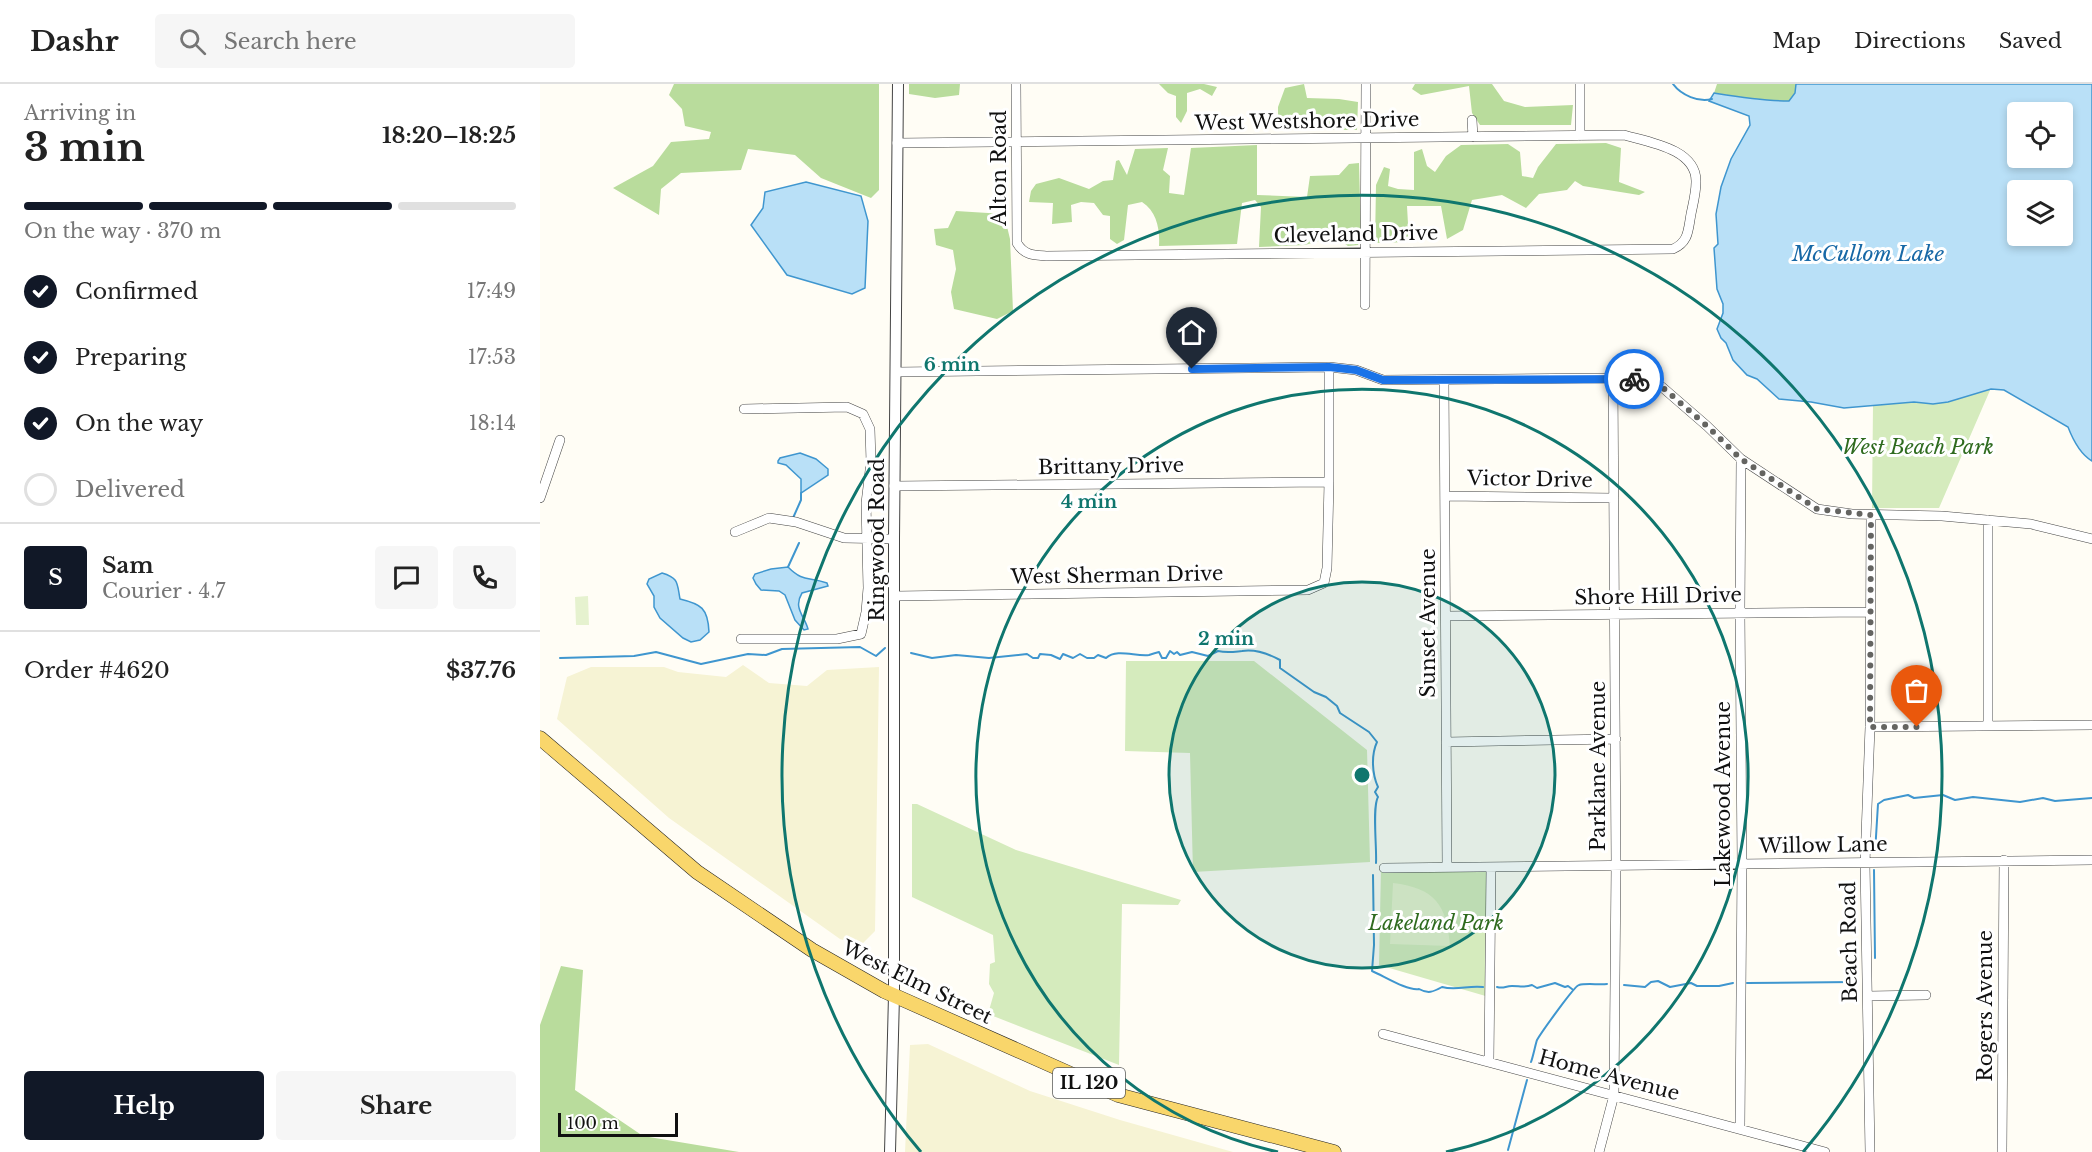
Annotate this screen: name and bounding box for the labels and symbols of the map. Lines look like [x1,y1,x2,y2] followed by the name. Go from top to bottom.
[1193,107,1420,135] street label: West Westshore Drive
[987,110,1011,227] street label: Alton Road
[1273,221,1439,247] street label: Cleveland Drive
[1791,241,1944,267] water label: McCullom Lake
[1166,307,1217,369] pin
[1604,349,1664,409] courier
[924,354,980,376] text: 6 min
[1842,435,1994,459] park label: West Beach Park
[1038,453,1184,479] street label: Brittany Drive
[865,458,889,622] street label: Ringwood Road
[1466,466,1593,492] street label: Victor Drive
[1061,491,1117,513] text: 4 min
[1416,548,1440,698] street label: Sunset Avenue
[1009,561,1224,589] street label: West Sherman Drive
[1574,583,1742,609] street label: Shore Hill Drive
[1198,628,1254,650] text: 2 min
[1891,665,1942,727] pin
[1586,681,1610,851] street label: Parklane Avenue
[1711,701,1735,887] street label: Lakewood Avenue
[1352,765,1372,785] centre of rings
[1757,832,1888,858] street label: Willow Lane
[1836,881,1862,1003] street label: Beach Road
[1367,911,1504,935] park label: Lakeland Park
[1973,930,1997,1082] street label: Rogers Avenue
[837,935,996,1029] street label: West Elm Street
[1536,1045,1682,1105] street label: Home Avenue
[1053,1068,1125,1098] road number: IL 120
[558,1110,678,1138] scale bar

